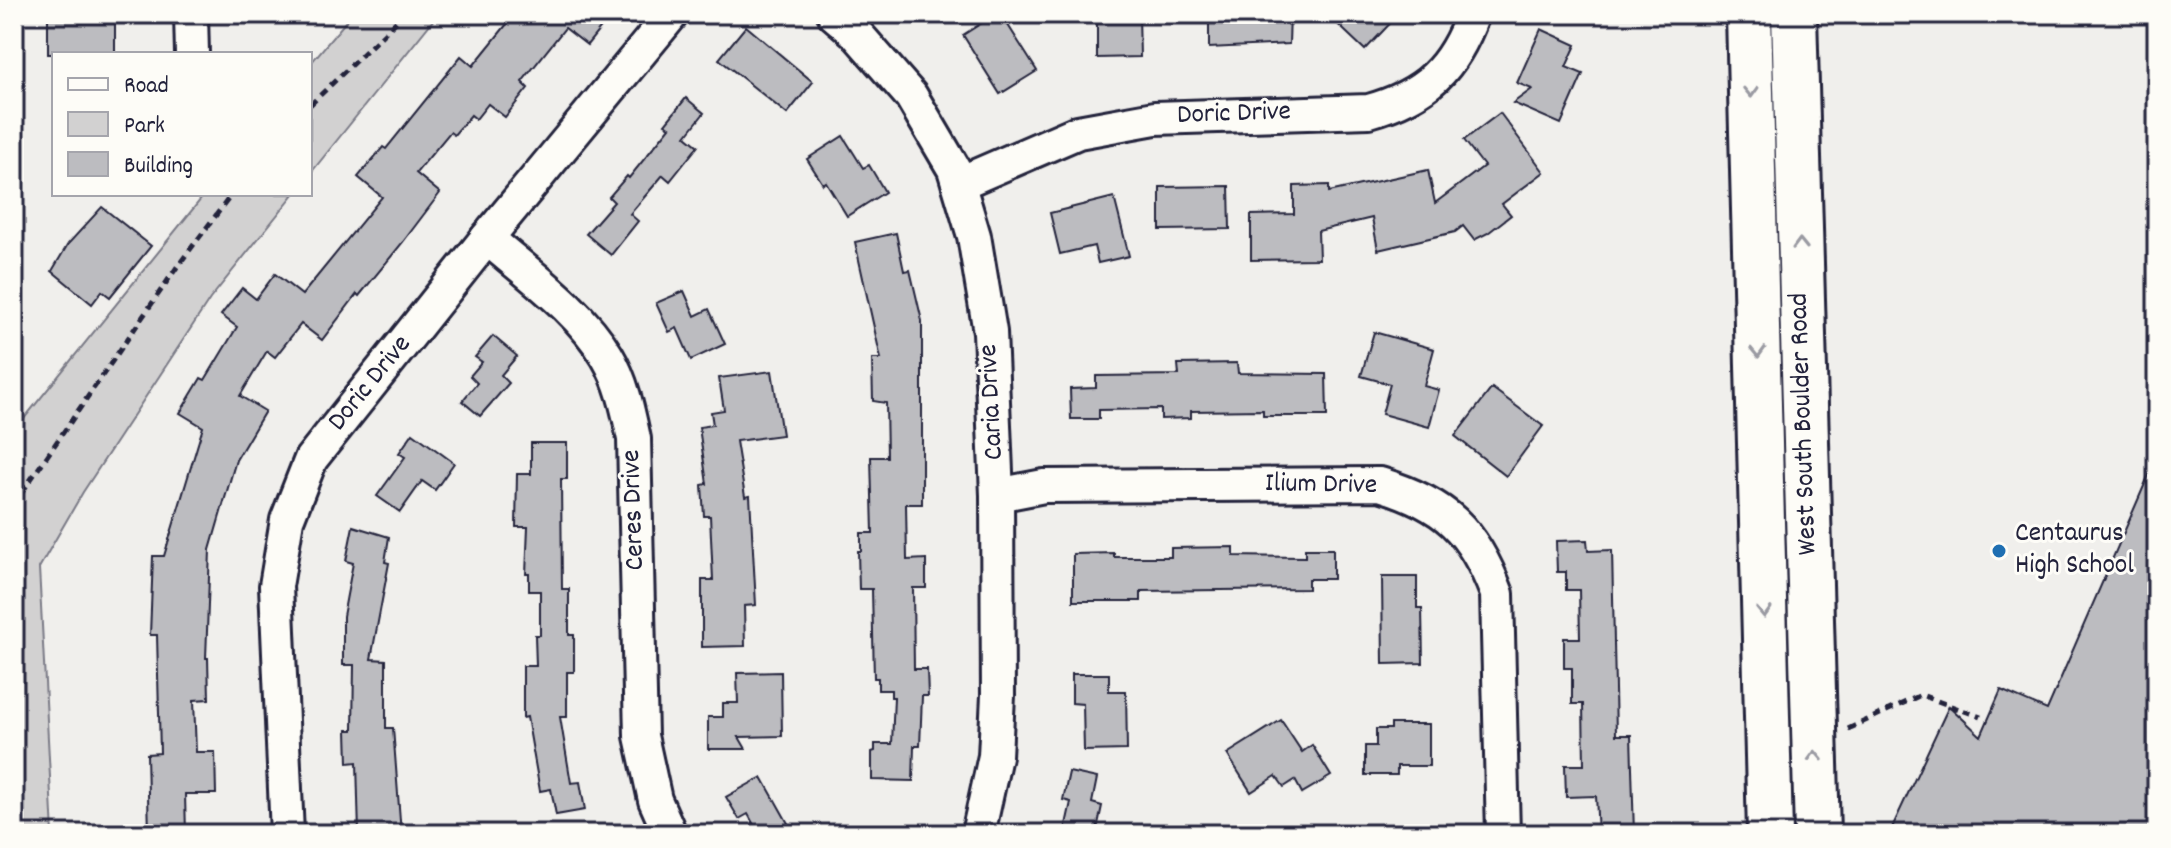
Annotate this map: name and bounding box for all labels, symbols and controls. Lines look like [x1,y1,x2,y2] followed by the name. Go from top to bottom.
[52,52,312,196] legend
[124,70,169,104] text: Road
[1742,86,1759,99] one-way arrow
[1176,93,1292,137] street label: Doric Drive
[124,110,165,144] text: Park
[124,150,193,184] text: Building
[1791,237,1808,250] one-way arrow
[1780,292,1830,556] street label: West South Boulder Road
[320,327,422,441] street label: Doric Drive
[970,343,1016,461] street label: Caria Drive
[1749,346,1766,359] one-way arrow
[613,449,657,571] street label: Ceres Drive
[1265,465,1377,507] street label: Ilium Drive
[2015,515,2134,587] place label: Centaurus High School
[1990,542,2008,560] marker: Centaurus High School
[1756,606,1773,619] one-way arrow
[1806,749,1823,762] one-way arrow

